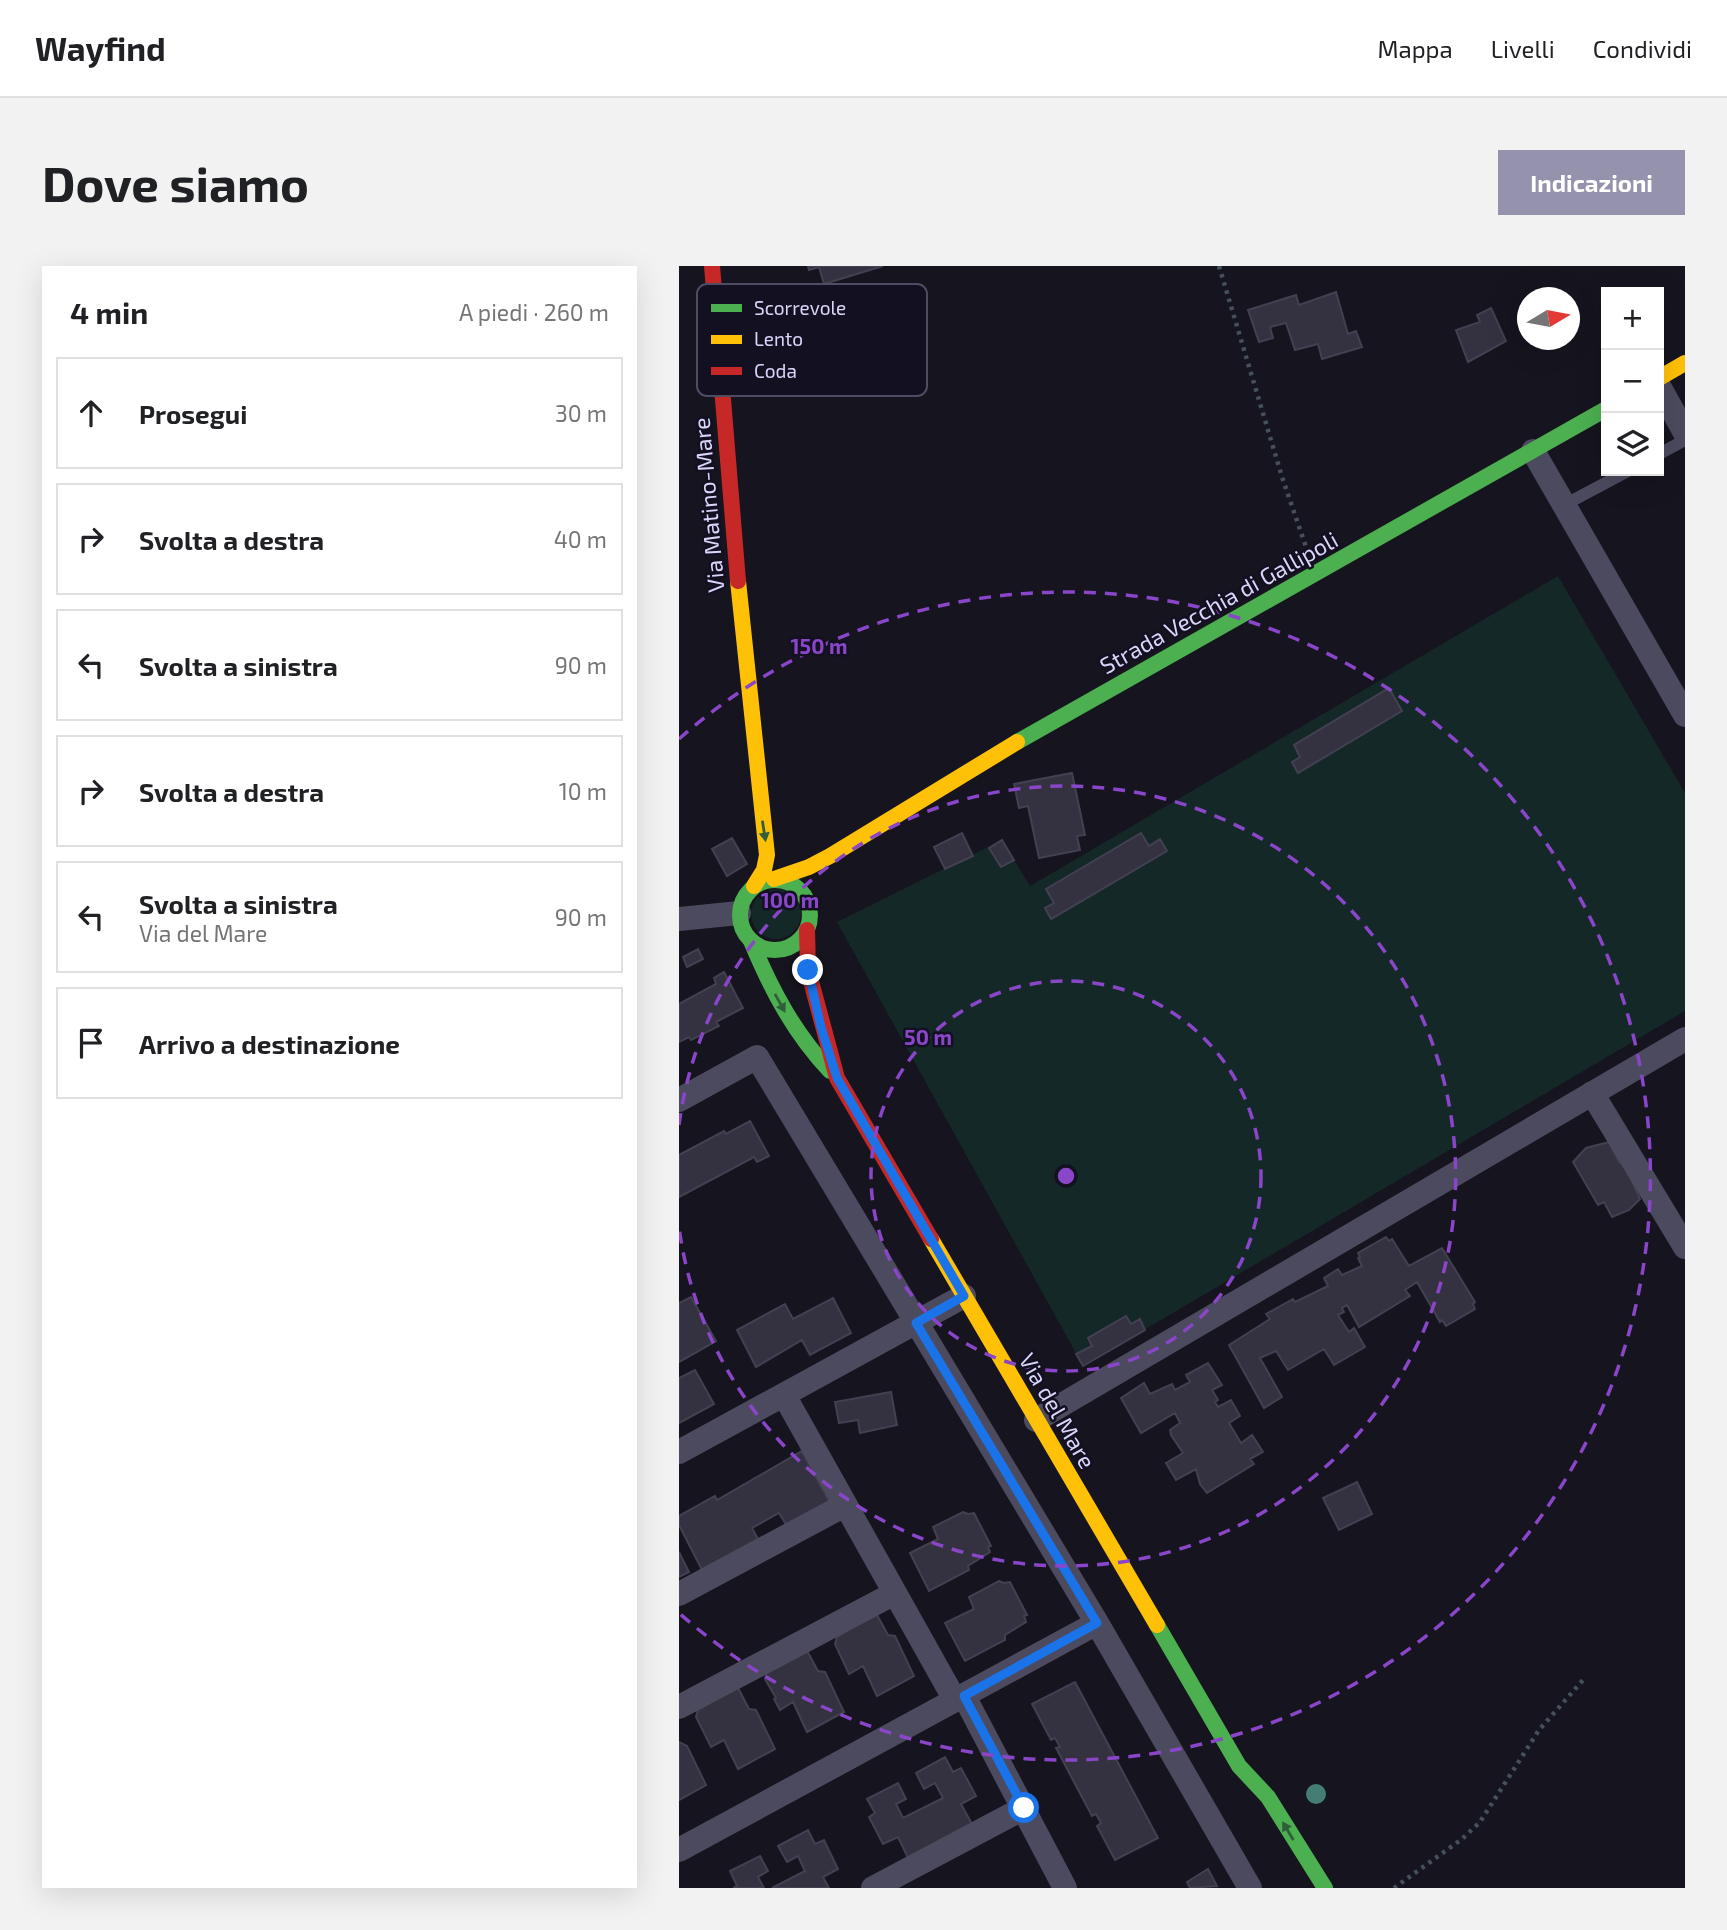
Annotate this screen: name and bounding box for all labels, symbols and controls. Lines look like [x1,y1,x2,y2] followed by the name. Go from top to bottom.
[35,28,166,68] text: Wayfind
[1377,34,1453,63] text: Mappa
[1491,34,1555,63] text: Livelli
[1593,34,1692,63] text: Condividi
[1498,150,1685,215] button: Indicazioni
[42,153,309,212] text: Dove siamo
[697,284,927,396] legend
[1517,287,1580,350] north arrow
[1601,287,1664,476] map controls
[1601,287,1664,350] button: +
[70,294,148,330] text: 4 min
[754,296,846,319] text: Scorrevole
[459,298,609,326] text: A piedi · 260 m
[754,327,803,350] text: Lento
[1601,350,1664,413] button: −
[754,359,797,382] text: Coda
[72,394,110,432] icon: ahead
[139,398,247,429] text: Prosegui
[555,399,607,427] text: 30 m
[1601,413,1664,476] button: layers
[686,416,730,594] street label: Via Matino-Mare
[72,520,110,558] icon: right
[139,524,324,555] text: Svolta a destra
[554,525,607,553] text: 40 m
[1095,525,1342,679] street label: Strada Vecchia di Gallipoli
[791,633,847,658] text: 150 m
[72,646,110,684] icon: left
[139,650,338,681] text: Svolta a sinistra
[555,651,607,679] text: 90 m
[72,772,110,810] icon: right
[139,776,324,807] text: Svolta a destra
[559,777,607,805] text: 10 m
[759,820,770,842] one-way arrow
[761,887,819,912] text: 100 m
[139,888,338,919] text: Svolta a sinistra
[72,898,110,936] icon: left
[555,903,607,931] text: 90 m
[139,919,267,947] text: Via del Mare
[792,954,823,985] route end
[774,993,786,1012] one-way arrow
[72,1024,110,1062] icon: arrive
[904,1024,952,1049] text: 50 m
[139,1028,400,1059] text: Arrivo a destinazione
[1054,1164,1078,1188] centre of rings
[1014,1348,1102,1473] street label: Via del Mare
[1008,1792,1039,1823] route start
[1282,1821,1294,1840] one-way arrow

